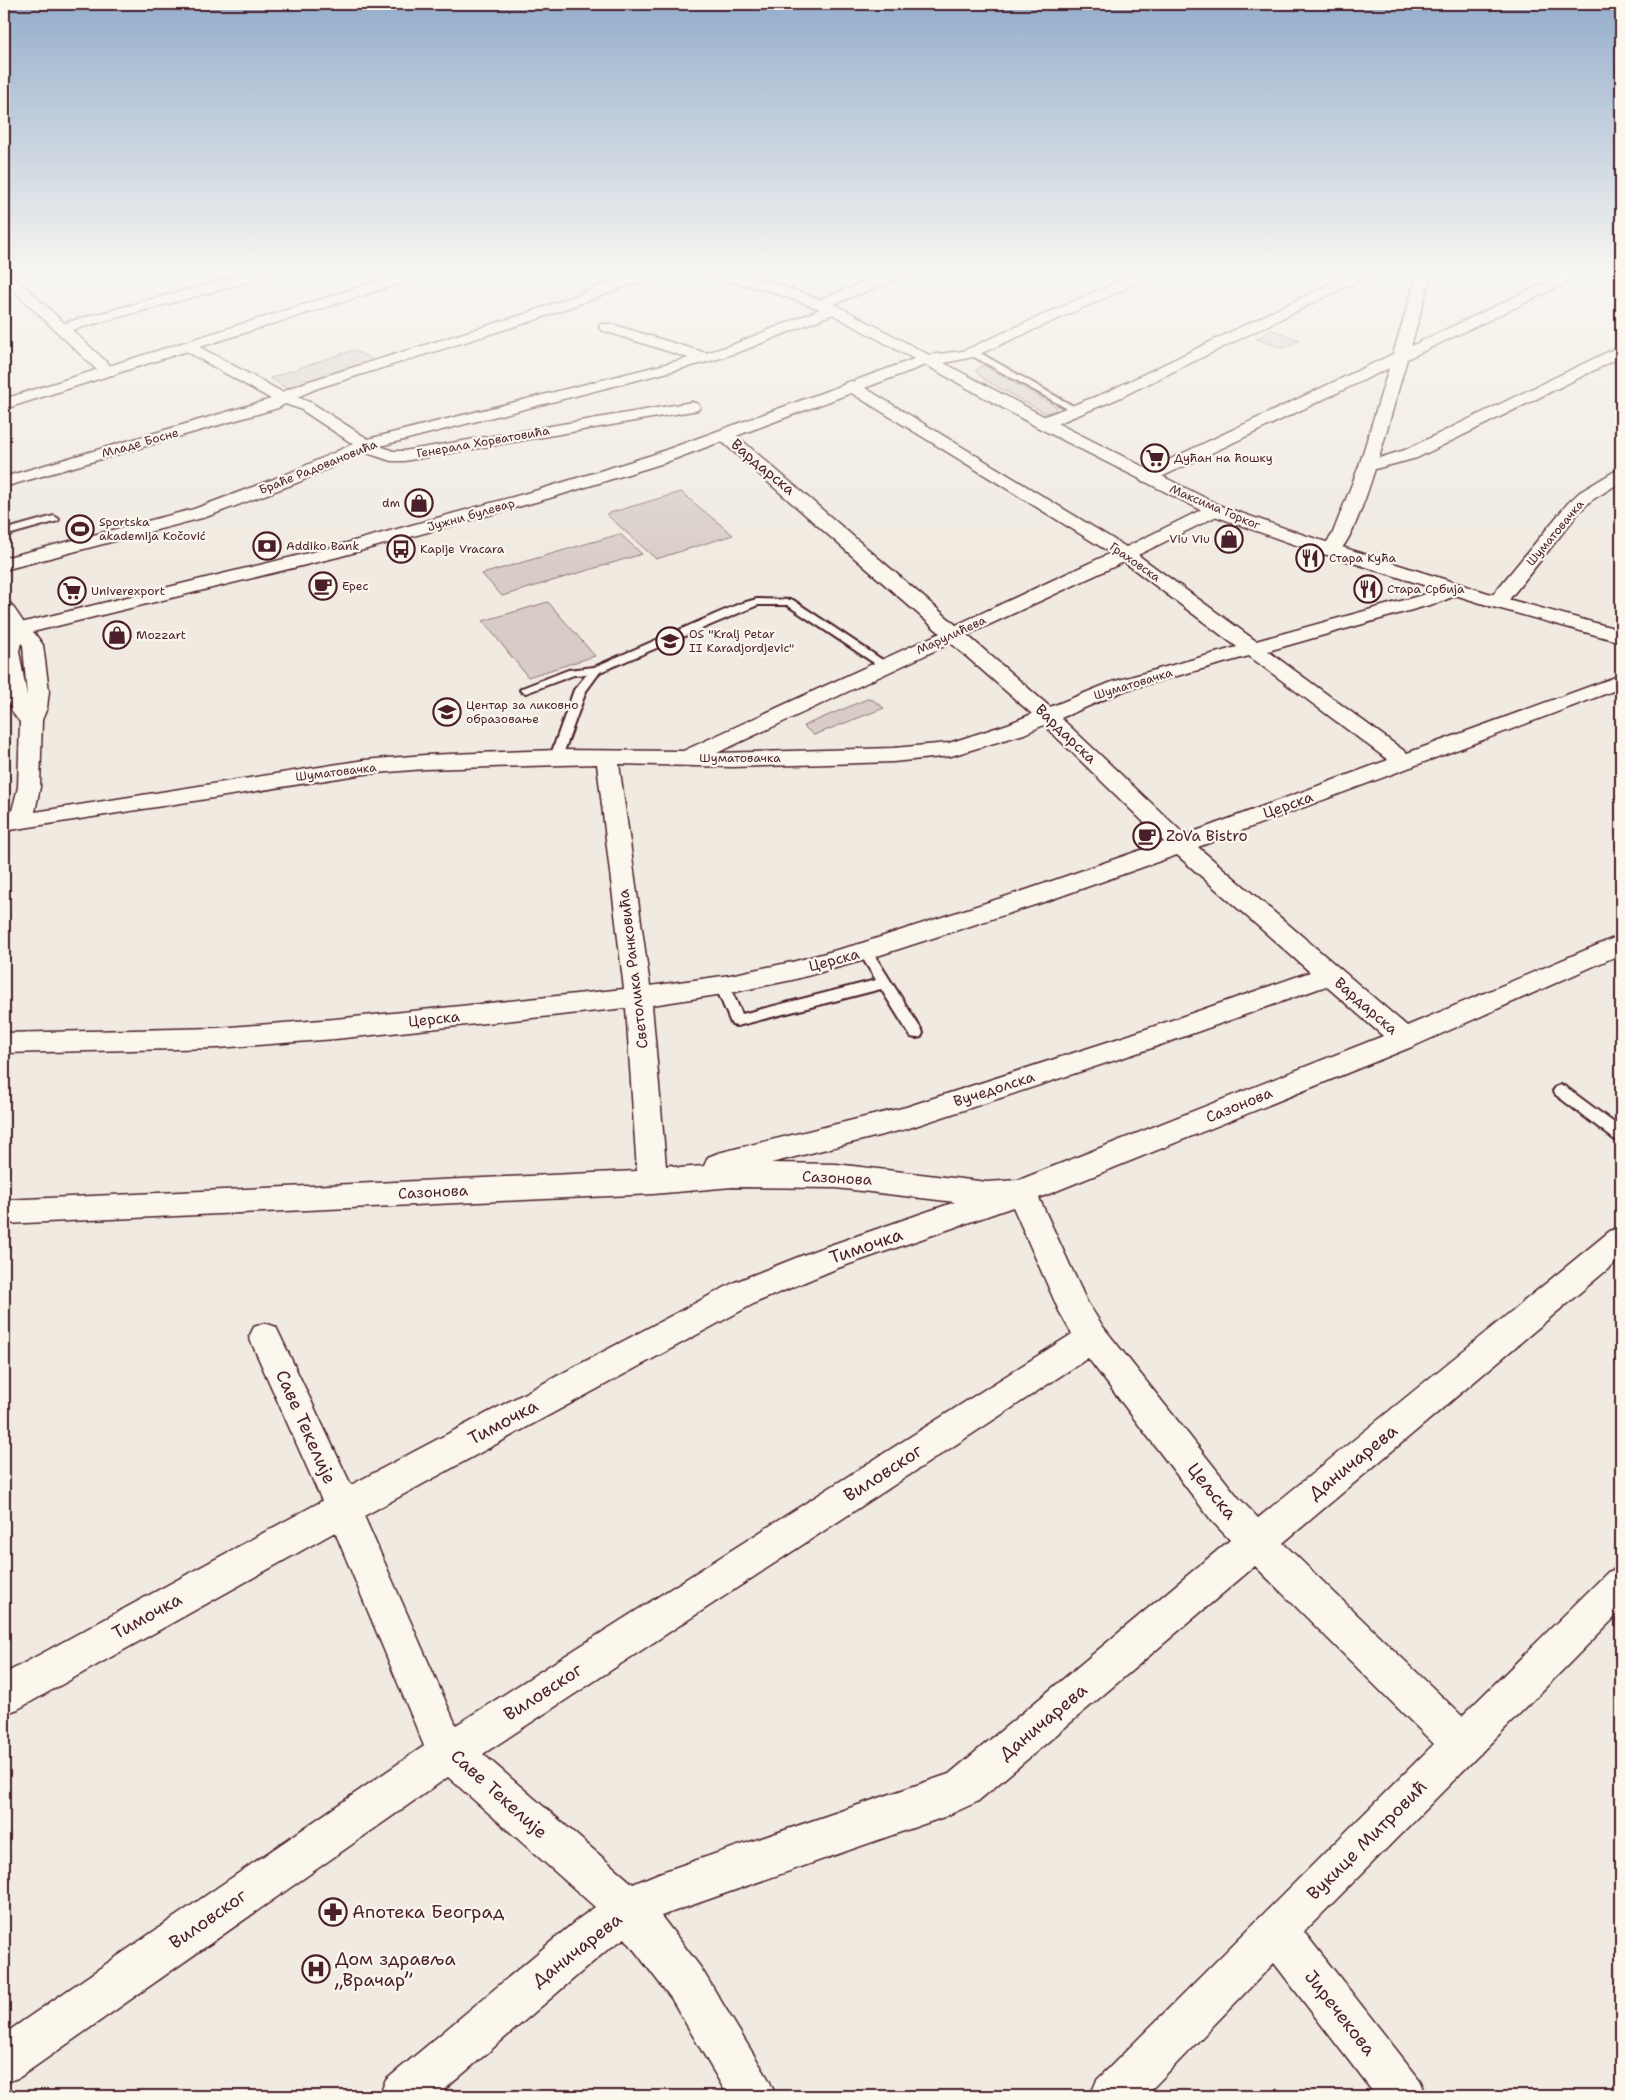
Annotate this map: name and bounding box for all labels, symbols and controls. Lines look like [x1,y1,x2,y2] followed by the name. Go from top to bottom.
[415,422,551,462] street label: Генерала Хорватовића
[100,424,180,462] street label: Младе Босне
[727,434,800,500] street label: Вардарска
[257,436,380,498] street label: Браће Радовановића
[1140,443,1170,473] supermarket icon: Дућан на ћошку
[1174,450,1273,466] place label: Дућан на ћошку
[1167,481,1264,534] street label: Максима Горког
[404,488,434,518] shop icon: dm
[382,495,400,511] place label: dm
[425,495,517,535] street label: Јужни булевар
[1523,496,1588,569] street label: Шуматовачка
[65,514,95,544] sports icon: Sportska akademija Kočović
[99,514,206,544] place label: Sportska akademija Kočović
[1214,524,1244,554] shop icon: Viu Viu
[252,531,282,561] bank icon: Addiko Bank
[1169,531,1210,547] place label: Viu Viu
[386,534,416,564] bus stop icon: Kapije Vracara
[286,538,359,554] place label: Addiko Bank
[1106,539,1164,586] street label: Граховска
[420,541,505,557] place label: Kapije Vracara
[1295,543,1325,573] restaurant icon: Стара Кућа
[1329,550,1397,566] place label: Стара Кућа
[308,571,338,601] cafe icon: Ерес
[1353,574,1383,604] restaurant icon: Стара Србија
[57,576,87,606] supermarket icon: Univerexport
[342,578,369,594] place label: Ерес
[1387,581,1465,597] place label: Стара Србија
[91,583,165,599] place label: Univerexport
[914,612,989,658] street label: Марулићева
[102,620,132,650] shop icon: Mozzart
[655,626,685,656] school or university icon: OS "Kralj Petar II Karadjordjevic"
[689,626,794,656] place label: OS "Kralj Petar II Karadjordjevic"
[136,627,186,643] place label: Mozzart
[1092,664,1175,704] street label: Шуматовачка
[432,697,462,727] school or university icon: Центар за ликовно образовање
[466,697,578,727] place label: Центар за ликовно образовање
[1031,700,1101,769] street label: Вардарска
[699,750,781,766] street label: Шуматовачка
[295,759,378,785] street label: Шуматовачка
[1260,787,1316,823] street label: Церска
[1132,821,1162,851] cafe icon: ZoVa Bistro
[1166,826,1248,846] place label: ZoVa Bistro
[613,887,653,1050] street label: Светолика Ранковића
[806,943,862,976] street label: Церска
[1330,973,1402,1039] street label: Вардарска
[407,1006,461,1032] street label: Церска
[951,1066,1038,1111] street label: Вучедолска
[1203,1082,1276,1127] street label: Сазонова
[801,1166,873,1190] street label: Сазонова
[397,1180,469,1204] street label: Сазонова
[826,1222,906,1270] street label: Тимочка
[270,1366,342,1488] street label: Саве Текелије
[464,1394,542,1450] street label: Тимочка
[1303,1419,1403,1505] street label: Даничарева
[839,1439,927,1507] street label: Виловског
[1182,1458,1242,1524] street label: Цељска
[108,1587,186,1645] street label: Тимочка
[499,1658,587,1726] street label: Виловског
[994,1678,1092,1766] street label: Даничарева
[445,1744,553,1844] street label: Саве Текелије
[1302,1775,1432,1905] street label: Вукице Митровић
[165,1884,251,1954] street label: Виловског
[318,1897,348,1927] pharmacy icon: Апотека Београд
[352,1900,505,1924] place label: Апотека Београд
[527,1907,627,1993] street label: Даничарева
[334,1947,456,1992] place label: Дом здравља „Врачар”
[301,1954,331,1984] hospital icon: Дом здравља „Врачар”
[1299,1965,1381,2061] street label: Јиречекова

